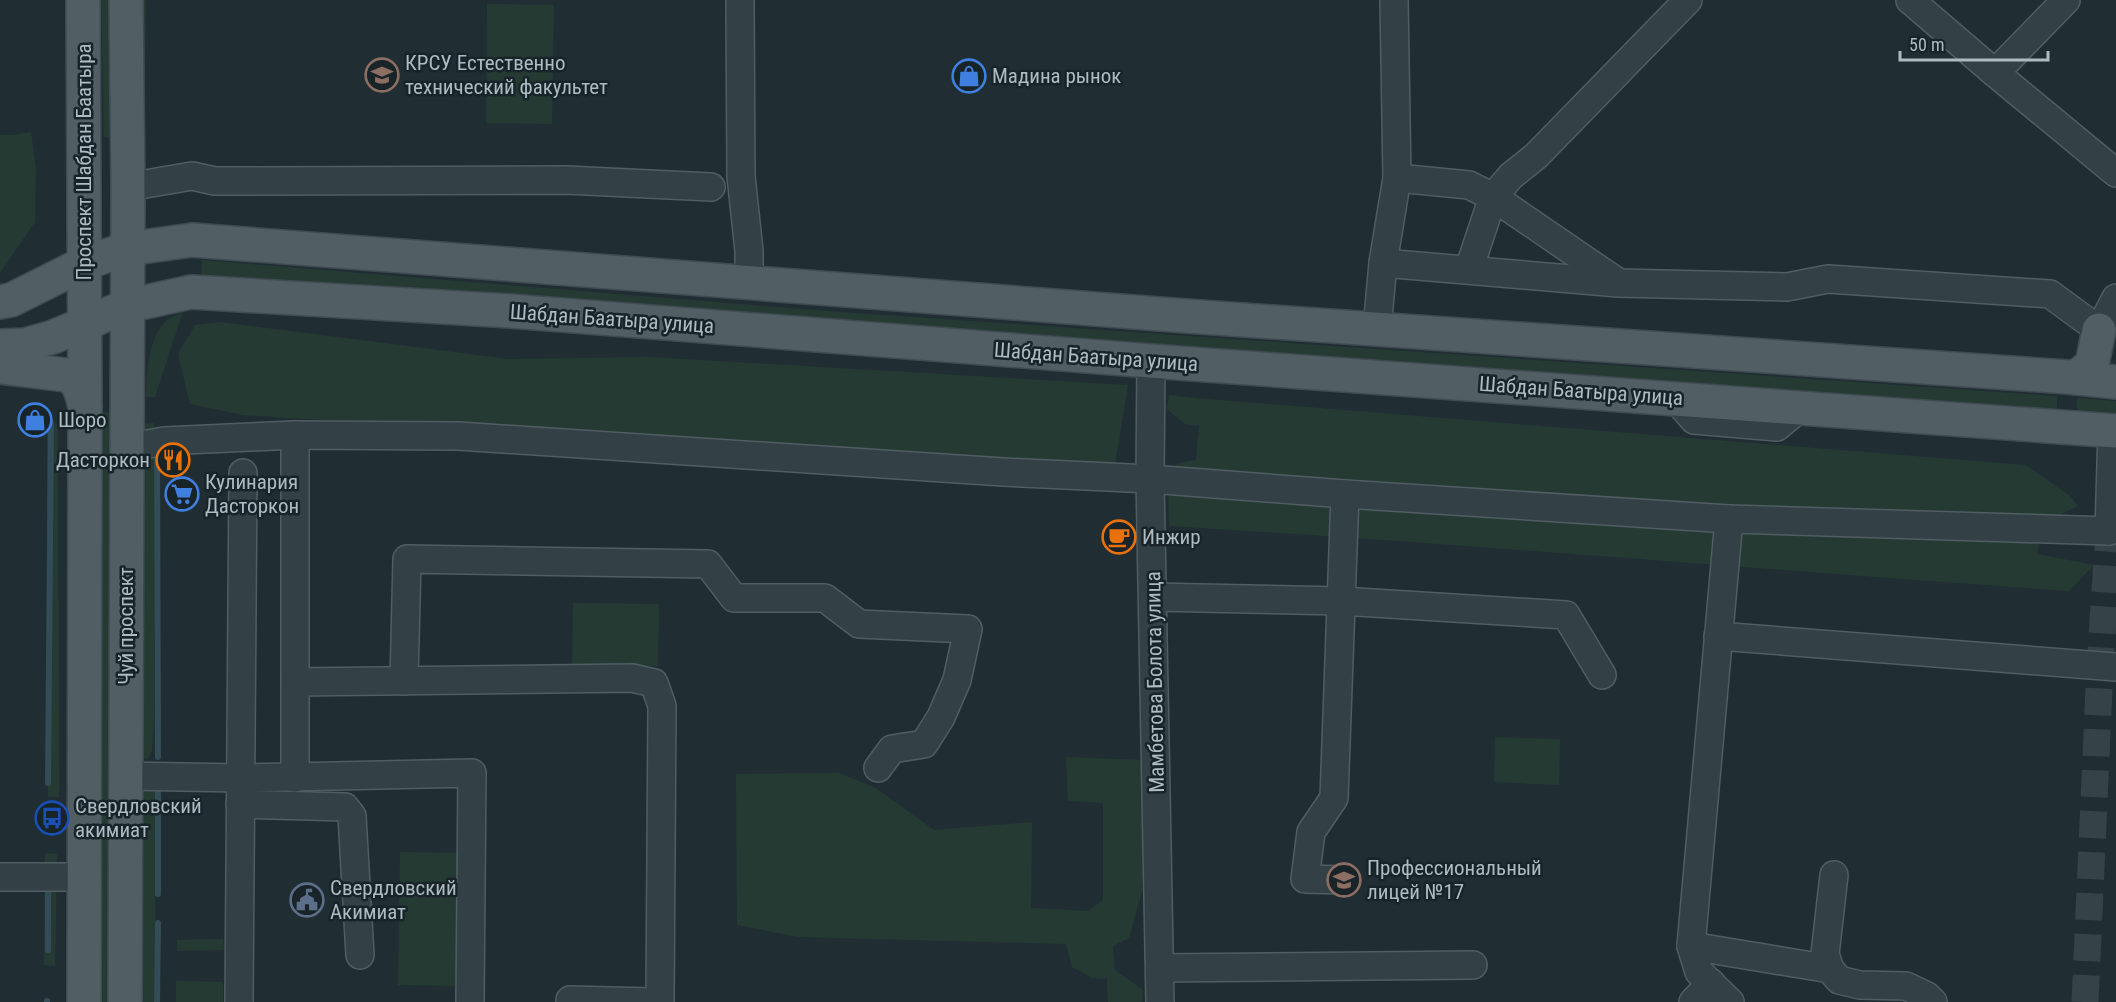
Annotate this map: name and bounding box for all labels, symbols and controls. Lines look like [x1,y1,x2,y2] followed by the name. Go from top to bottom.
[1900,24,2048,62] scale bar
[1909,34,1944,55] text: 50 m
[72,43,96,281] street label: Проспект Шабдан Баатыра
[405,51,608,99] place label: КРСУ Естественно технический факультет
[364,57,400,93] school or university icon: КРСУ Естественно технический факультет
[951,58,987,94] shop icon: Мадина рынок
[992,64,1121,88] place label: Мадина рынок
[509,300,715,338] street label: Шабдан Баатыра улица
[993,338,1199,376] street label: Шабдан Баатыра улица
[1478,372,1684,410] street label: Шабдан Баатыра улица
[17,402,53,438] shop icon: Шоро
[58,408,107,432] place label: Шоро
[155,442,191,478] restaurant icon: Дасторкон
[56,448,150,472] place label: Дасторкон
[205,470,299,518] place label: Кулинария Дасторкон
[164,476,200,512] supermarket icon: Кулинария Дасторкон
[1101,519,1137,555] cafe icon: Инжир
[1142,525,1201,549] place label: Инжир
[114,567,138,685] street label: Чуй проспект
[1141,571,1169,793] street label: Мамбетова Болота улица
[75,794,202,842] place label: Свердловский акимиат
[34,800,70,836] bus stop icon: Свердловский акимиат
[1367,856,1542,904] place label: Профессиональный лицей №17
[1326,862,1362,898] school or university icon: Профессиональный лицей №17
[330,876,457,924] place label: Свердловский Акимиат
[289,882,325,918] public building icon: Свердловский Акимиат

